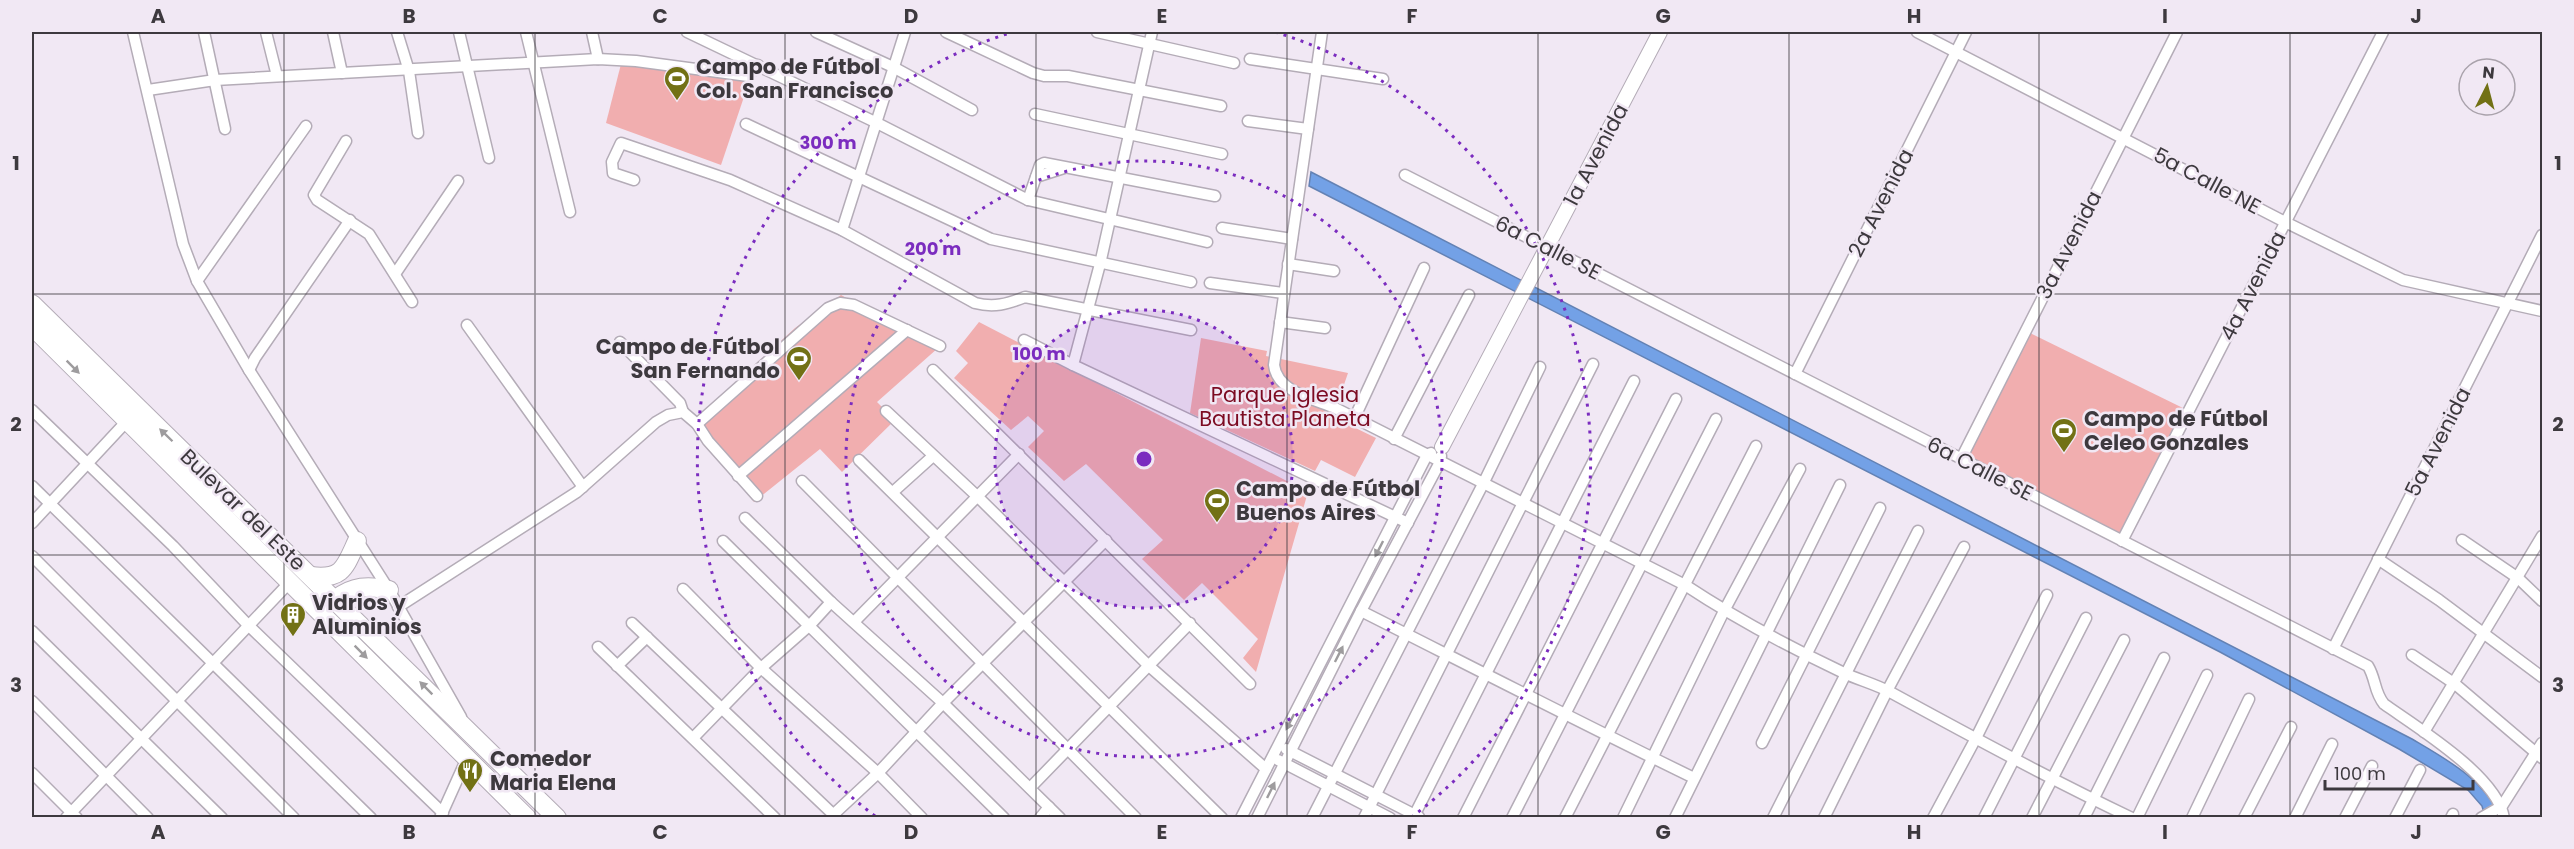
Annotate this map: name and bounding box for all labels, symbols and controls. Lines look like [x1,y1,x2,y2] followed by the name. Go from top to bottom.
[151,2,166,30] text: A
[402,2,416,30] text: B
[652,2,668,30] text: C
[904,2,918,30] text: D
[1157,2,1167,30] text: E
[1407,2,1418,30] text: F
[1655,2,1671,30] text: G
[1907,2,1921,30] text: H
[2162,2,2168,30] text: I
[2410,2,2422,30] text: J
[696,52,893,105] place label: Campo de Fútbol Col. San Francisco
[2457,57,2517,117] north arrow
[2481,61,2496,85] text: N
[662,64,692,102] sports icon: Campo de Fútbol Col. San Francisco
[1556,98,1635,211] street label: 1a Avenida
[799,130,857,155] text: 300 m
[2148,140,2266,221] street label: 5a Calle NE
[1841,144,1920,262] street label: 2a Avenida
[12,149,20,177] text: 1
[2554,149,2562,177] text: 1
[2029,186,2108,304] street label: 3a Avenida
[1490,208,1606,287] street label: 6a Calle SE
[2213,226,2292,345] street label: 4a Avenida
[905,236,961,261] text: 200 m
[596,332,780,385] place label: Campo de Fútbol San Fernando
[1012,341,1066,366] text: 100 m
[784,344,814,382] sports icon: Campo de Fútbol San Fernando
[65,360,79,374] one-way arrow
[1199,380,1371,433] park label: Parque Iglesia Bautista Planeta
[2398,382,2477,501] street label: 5a Avenida
[2084,404,2268,457] place label: Campo de Fútbol Celeo Gonzales
[10,410,22,438] text: 2
[2552,410,2564,438] text: 2
[2049,416,2079,454] sports icon: Campo de Fútbol Celeo Gonzales
[159,428,173,442] one-way arrow
[1922,429,2038,508] street label: 6a Calle SE
[174,442,313,577] street label: Bulevar del Este
[1134,449,1154,469] centre of rings
[1236,474,1420,527] place label: Campo de Fútbol Buenos Aires
[1202,486,1232,524] sports icon: Campo de Fútbol Buenos Aires
[1374,540,1384,557] one-way arrow
[312,588,422,641] place label: Vidrios y Aluminios
[278,600,308,638] building icon: Vidrios y Aluminios
[353,645,368,659] one-way arrow
[1334,646,1344,663] one-way arrow
[10,671,22,699] text: 3
[2552,671,2564,699] text: 3
[418,681,433,695] one-way arrow
[1285,714,1295,731] one-way arrow
[490,744,616,797] place label: Comedor Maria Elena
[2325,753,2474,791] scale bar
[455,756,485,794] restaurant icon: Comedor Maria Elena
[2334,761,2386,786] text: 100 m
[1266,782,1276,799] one-way arrow
[151,818,166,846] text: A
[402,818,416,846] text: B
[652,818,668,846] text: C
[904,818,918,846] text: D
[1157,818,1167,846] text: E
[1407,818,1418,846] text: F
[1655,818,1671,846] text: G
[1907,818,1921,846] text: H
[2162,818,2168,846] text: I
[2410,818,2422,846] text: J

